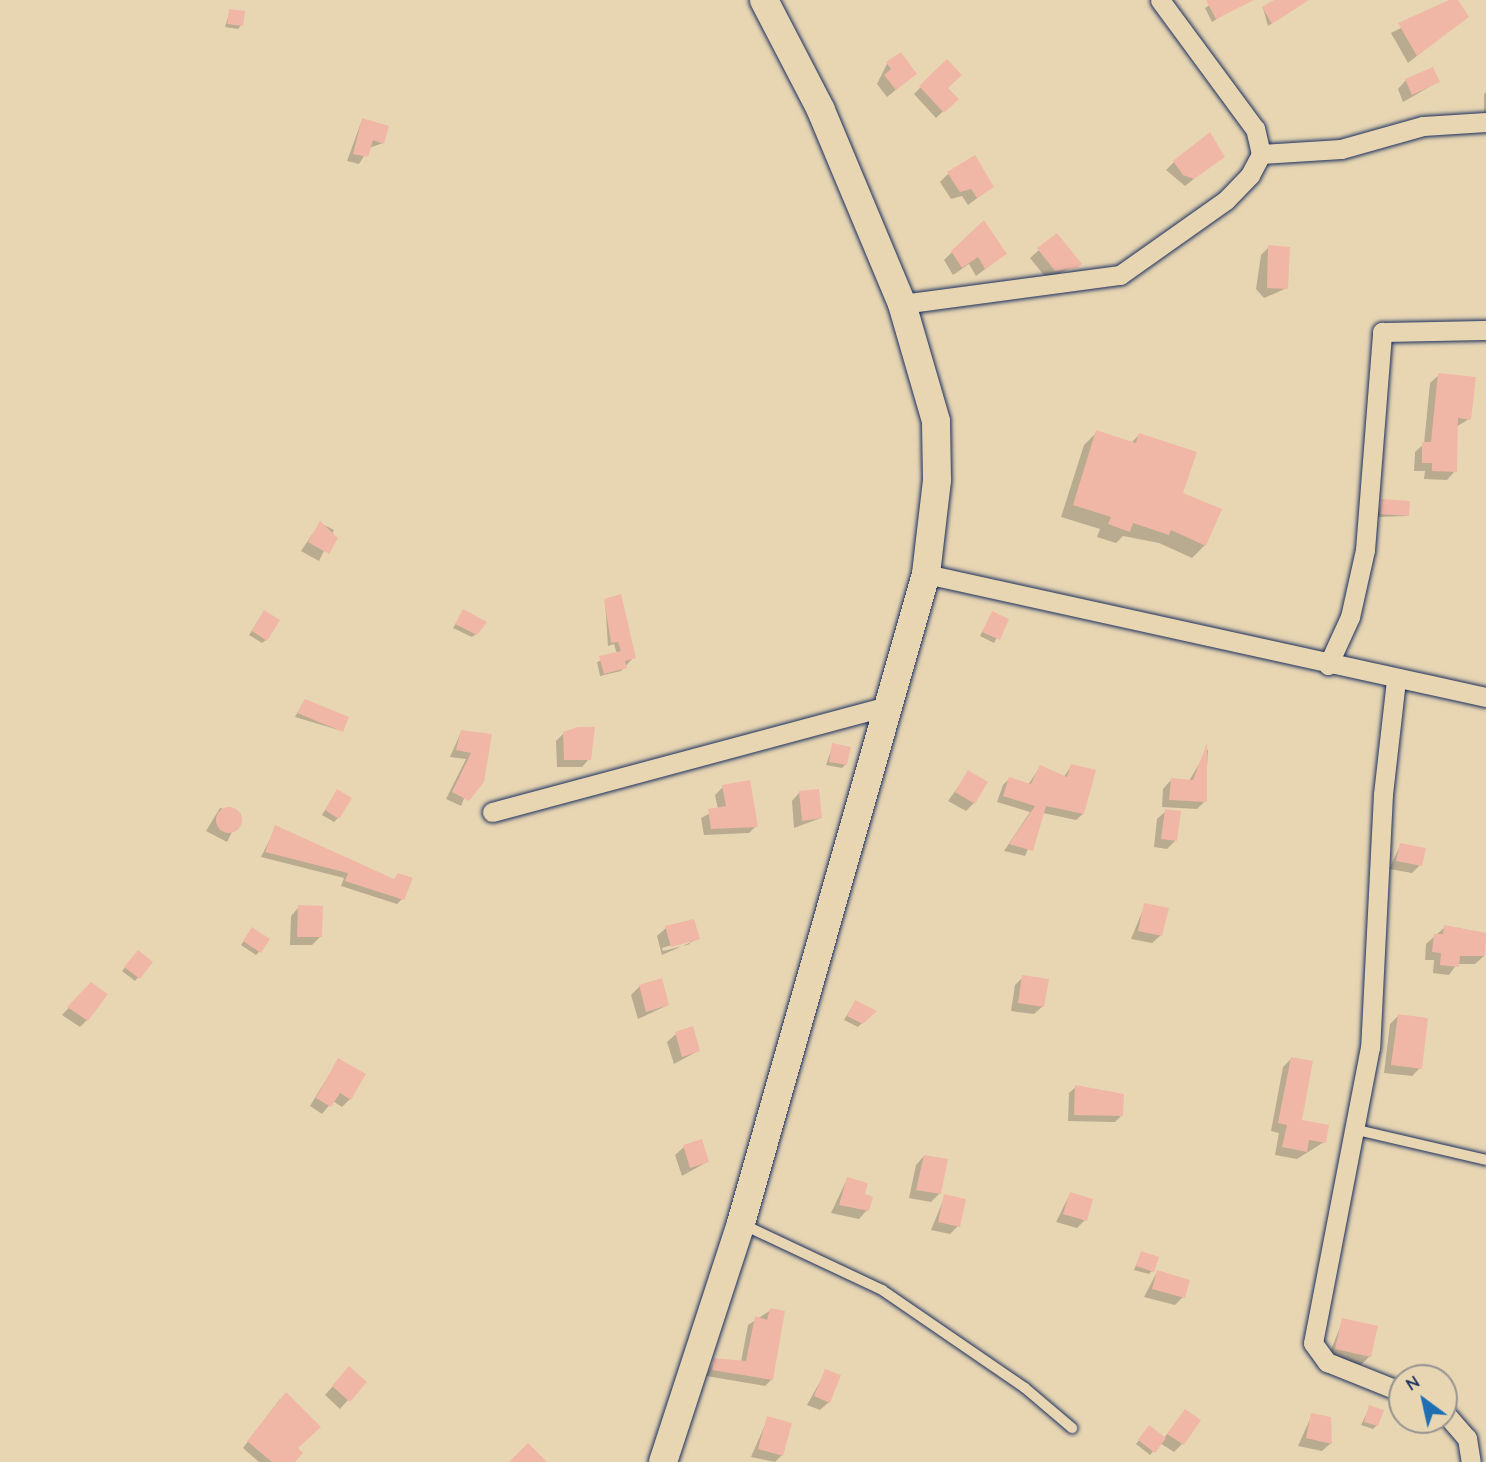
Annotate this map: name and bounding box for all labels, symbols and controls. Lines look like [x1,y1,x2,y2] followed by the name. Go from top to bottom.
[1388,1364,1458,1434] north arrow
[1401,1370,1424,1396] text: N

